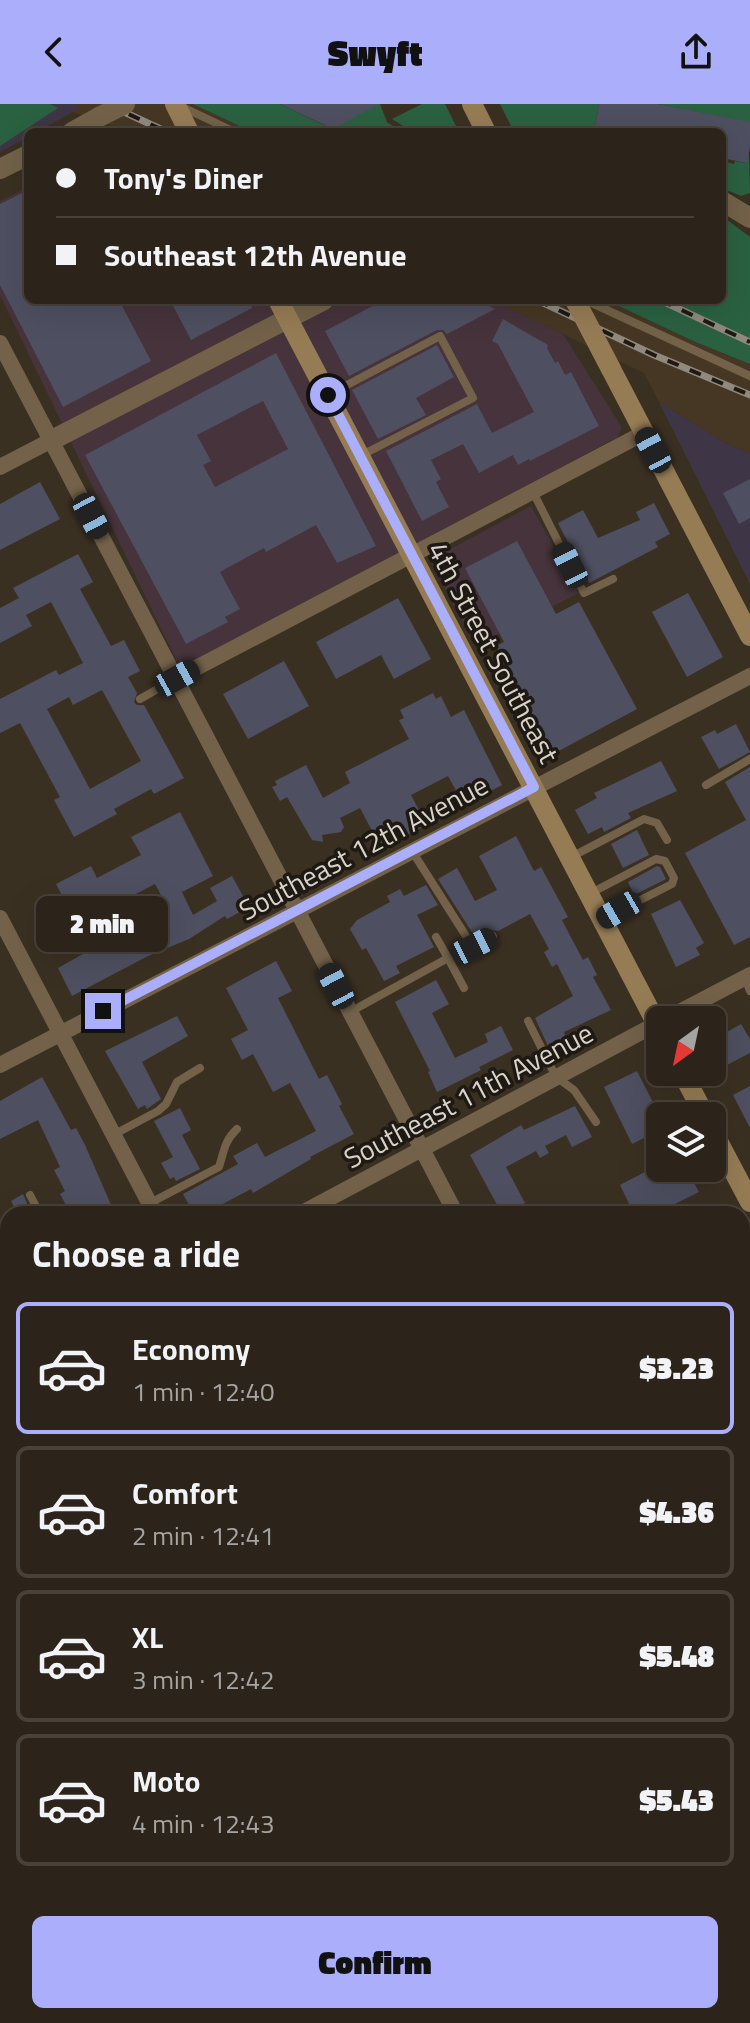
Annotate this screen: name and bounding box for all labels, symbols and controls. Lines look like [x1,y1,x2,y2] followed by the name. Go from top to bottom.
[327,25,423,80] text: Swyft
[32,30,76,74] icon: back
[674,30,718,74] icon: share
[104,155,263,201] text: Tony's Diner
[104,232,407,278] text: Southeast 12th Avenue
[310,377,346,413] route start
[631,423,675,477] car
[69,489,113,543] car
[417,533,571,771] street label: 4th Street Southeast
[548,538,592,592] car
[150,656,204,700] car
[231,763,495,931] street label: Southeast 12th Avenue
[592,888,646,932] car
[37,895,169,951] callout: 2 min
[70,904,134,943] text: 2 min
[447,924,501,968] car
[314,959,358,1013] car
[85,993,121,1029] route end
[646,1006,726,1086] north arrow
[646,1006,726,1182] map controls
[336,1011,600,1179] street label: Southeast 11th Avenue
[646,1102,726,1182] button: layers
[32,1226,240,1281] text: Choose a ride
[132,1326,250,1372] text: Economy
[36,1332,108,1404] icon: car
[640,1345,714,1391] text: $3.23
[132,1372,275,1411] text: 1 min · 12:40
[132,1470,238,1516] text: Comfort
[36,1476,108,1548] icon: car
[640,1489,714,1535] text: $4.36
[132,1516,275,1555] text: 2 min · 12:41
[132,1614,163,1660] text: XL
[36,1620,108,1692] icon: car
[640,1633,714,1679] text: $5.48
[132,1660,275,1699] text: 3 min · 12:42
[132,1758,200,1804] text: Moto
[36,1764,108,1836] icon: car
[640,1777,714,1823] text: $5.43
[132,1804,275,1843] text: 4 min · 12:43
[32,1916,718,2008] button: Confirm

